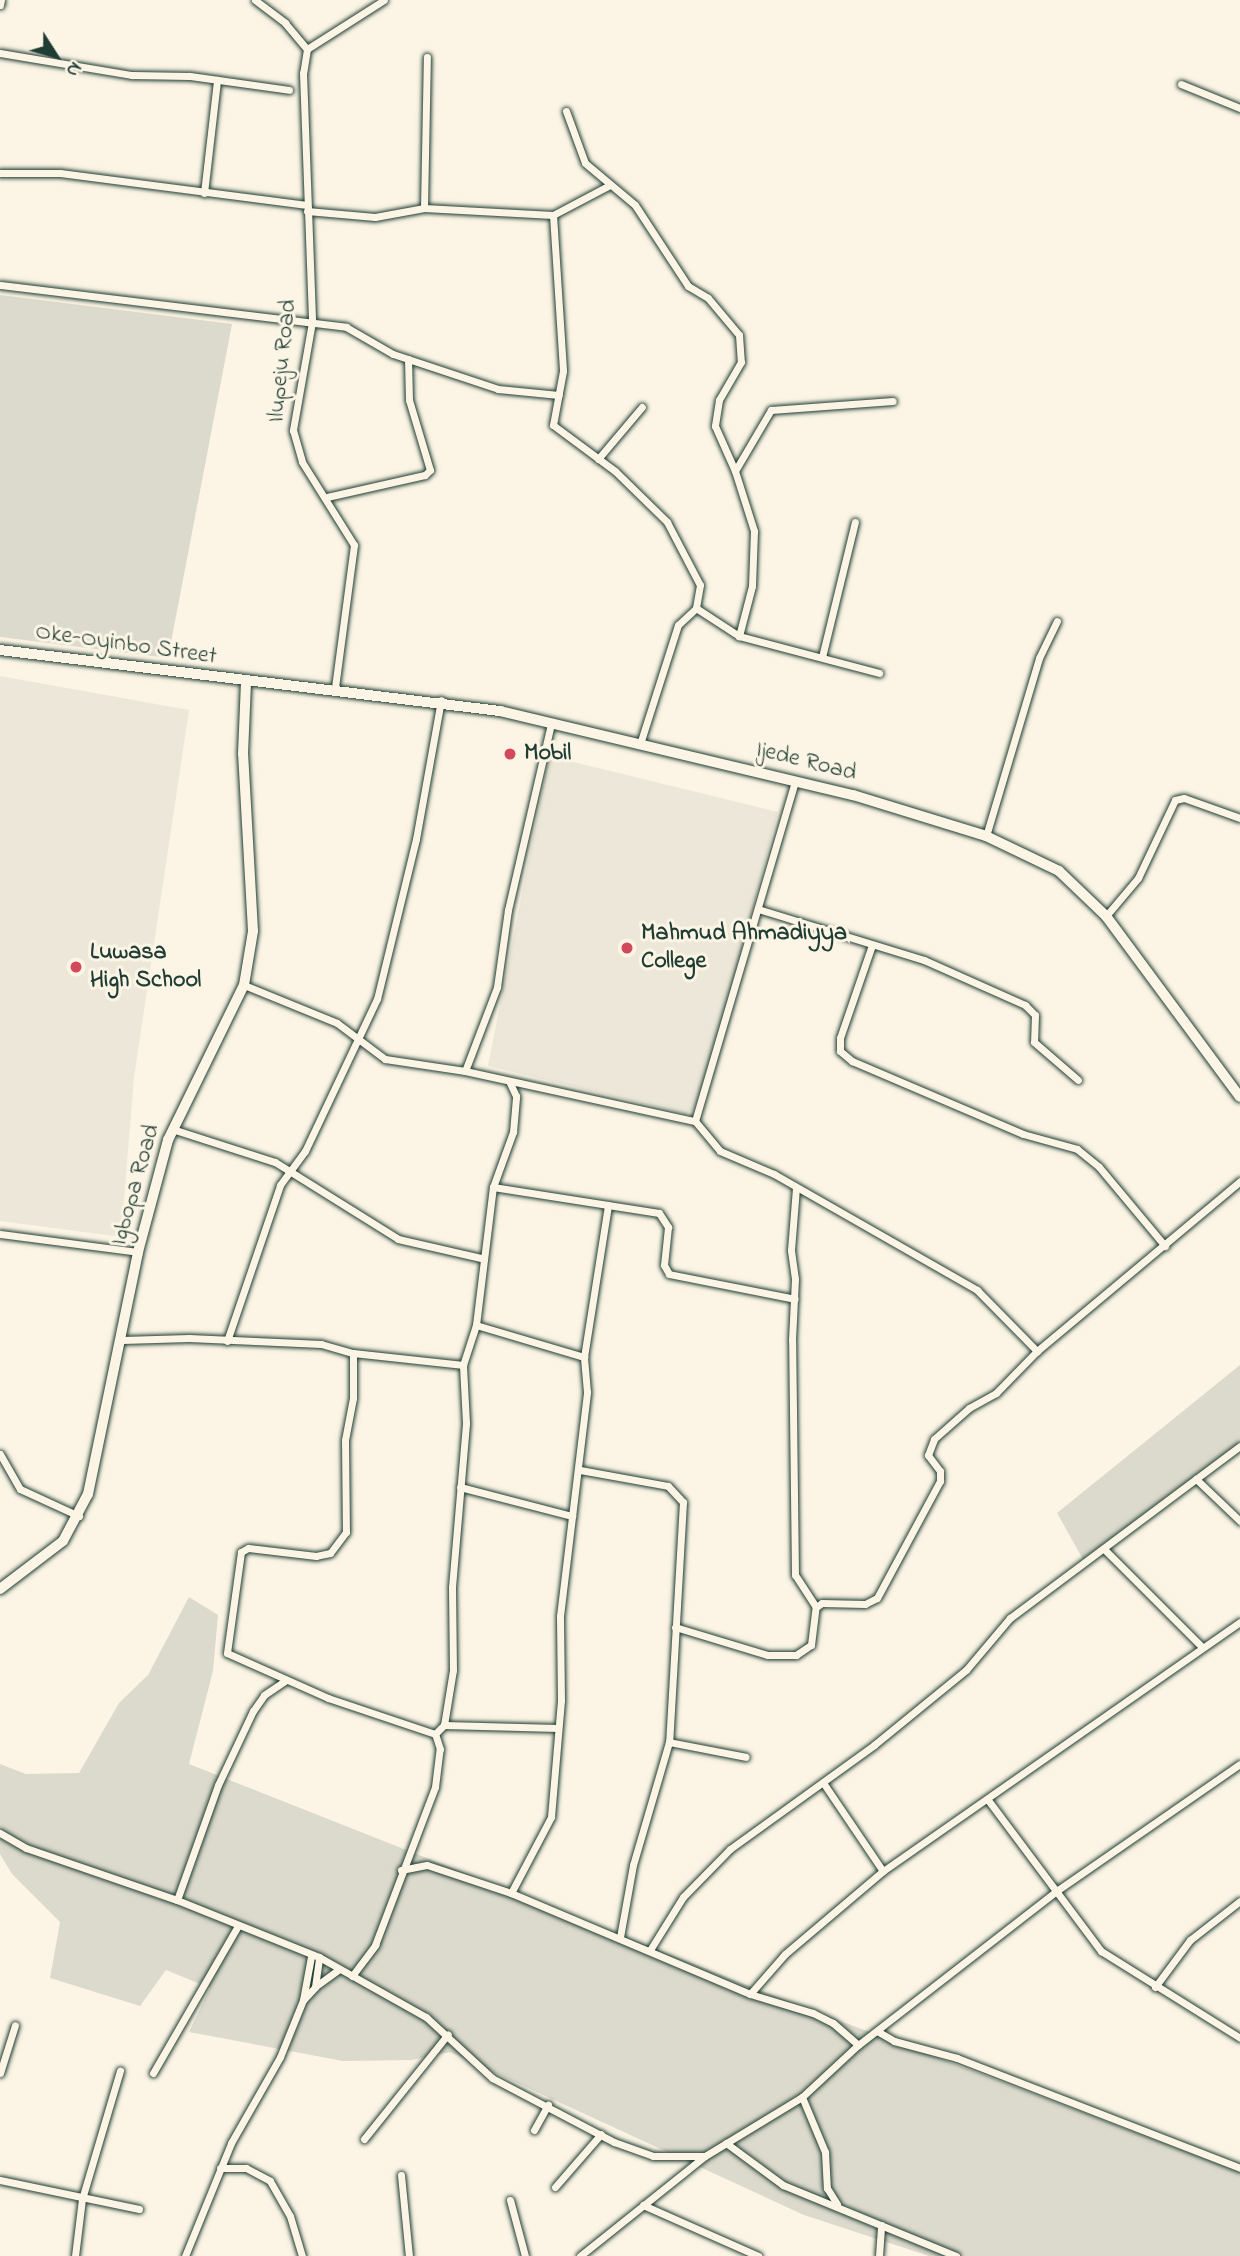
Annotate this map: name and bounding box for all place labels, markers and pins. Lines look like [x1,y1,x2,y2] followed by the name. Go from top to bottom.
[524,740,571,768] place label: Mobil
[502,746,518,762] marker: Mobil
[641,920,847,976] place label: Mahmud Ahmadiyya College
[90,939,201,995] place label: Luwasa High School
[619,940,635,956] marker: Mahmud Ahmadiyya College
[68,959,84,975] marker: Luwasa High School

